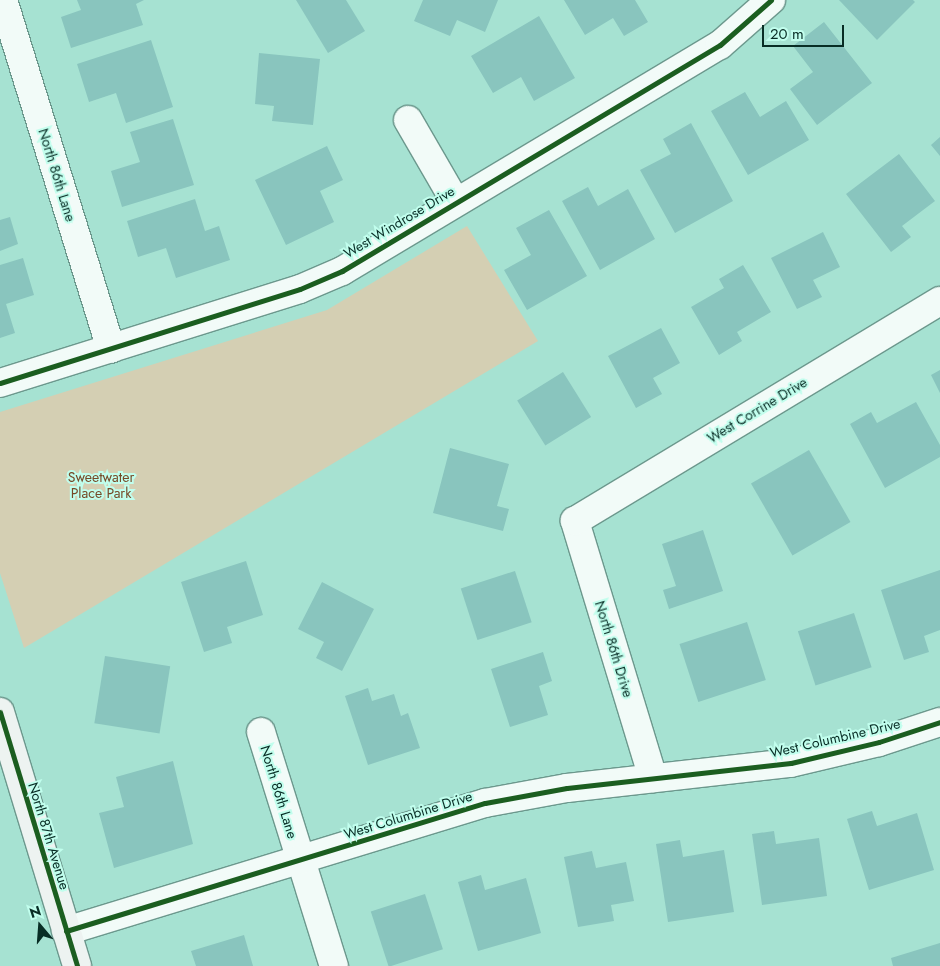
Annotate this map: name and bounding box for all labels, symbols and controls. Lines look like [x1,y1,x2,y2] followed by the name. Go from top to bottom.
[765,15,848,47] scale bar
[770,23,804,45] text: 20 m
[35,126,79,224] street label: North 86th Lane
[341,182,457,262] street label: West Windrose Drive
[704,374,810,446] street label: West Corrine Drive
[68,469,134,502] park label: Sweetwater Place Park
[591,599,637,699] street label: North 86th Drive
[768,715,902,761] street label: West Columbine Drive
[257,743,301,841] street label: North 86th Lane
[25,780,73,892] street label: North 87th Avenue
[342,787,474,843] street label: West Columbine Drive
[15,901,65,951] north arrow
[27,901,44,923] text: N

